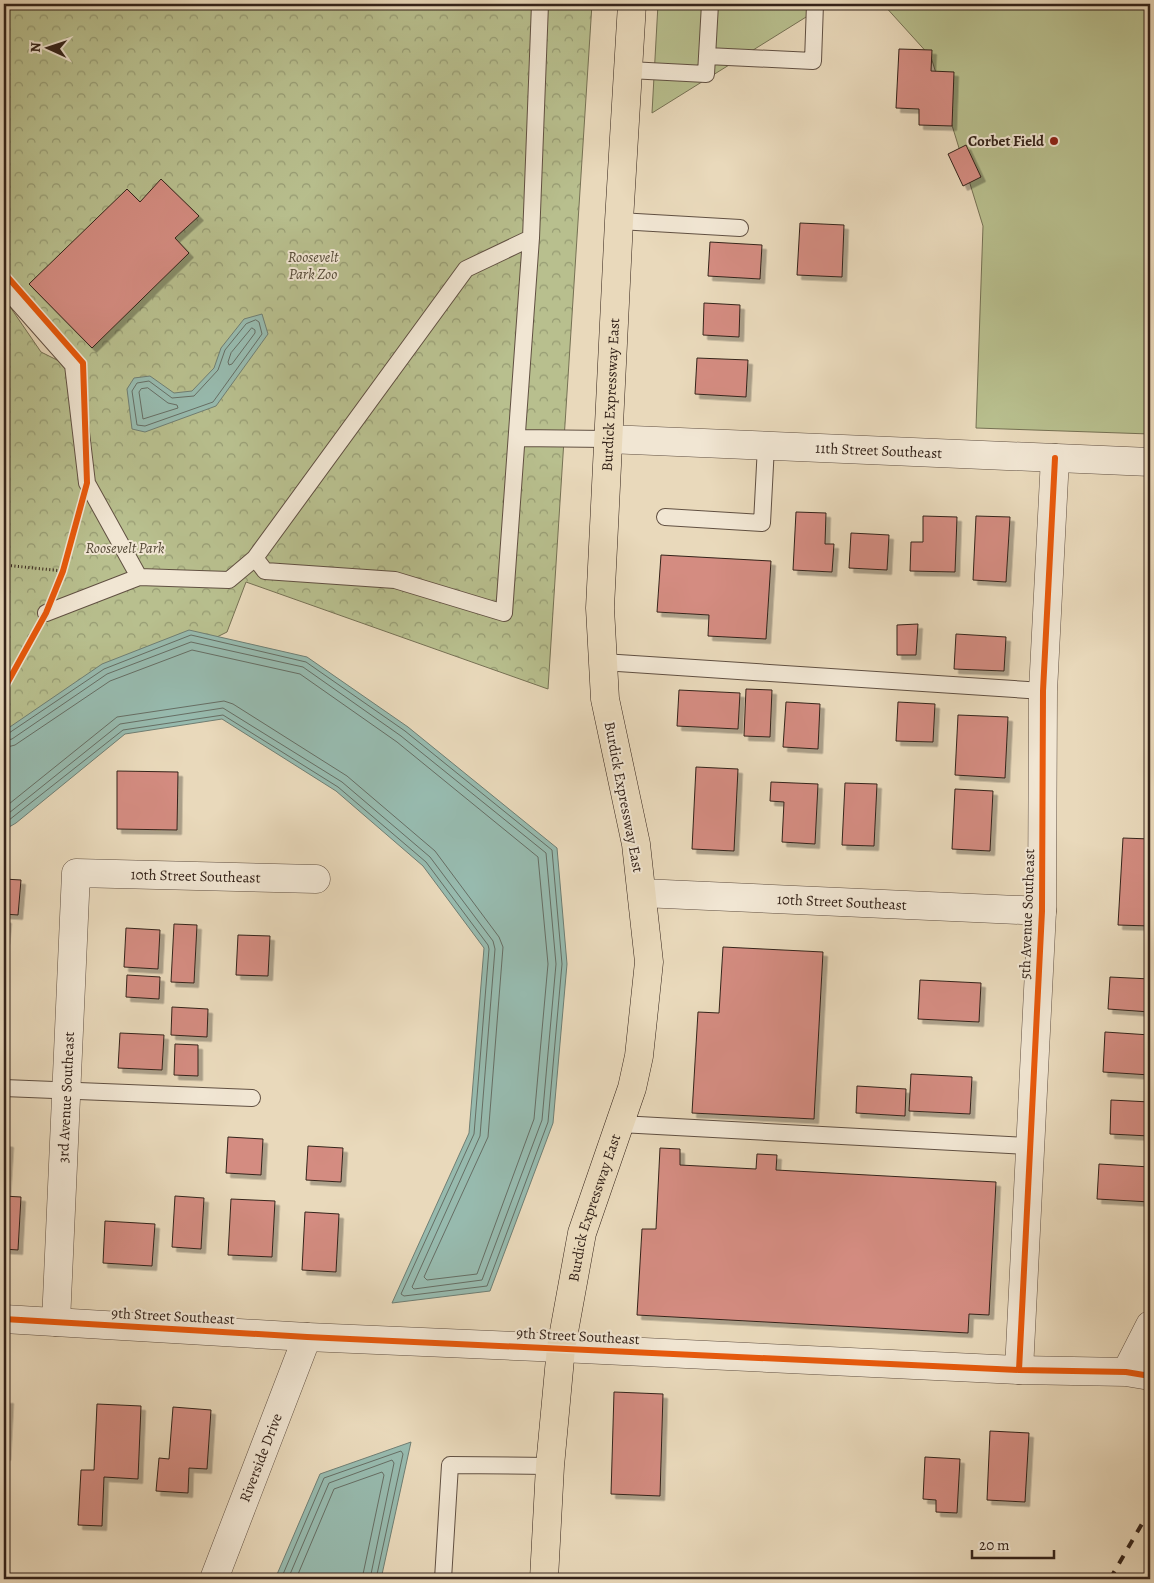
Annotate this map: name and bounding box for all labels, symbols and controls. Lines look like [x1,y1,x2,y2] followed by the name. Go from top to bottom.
[22,22,72,72] north arrow
[26,42,45,53] text: N
[968,131,1045,151] place label: Corbet Field
[1048,135,1060,147] marker: Corbet Field
[288,247,339,284] park label: Roosevelt Park Zoo
[597,317,624,472] street label: Burdick Expressway East
[815,438,943,463] street label: 11th Street Southeast
[85,538,165,558] park label: Roosevelt Park
[600,720,648,874] street label: Burdick Expressway East
[1015,848,1039,980] street label: 5th Avenue Southeast
[130,864,261,888] street label: 10th Street Southeast
[776,889,907,915] street label: 10th Street Southeast
[53,1031,79,1163] street label: 3rd Avenue Southeast
[563,1131,625,1283] street label: Burdick Expressway East
[111,1303,235,1329] street label: 9th Street Southeast
[516,1323,640,1349] street label: 9th Street Southeast
[234,1410,287,1505] street label: Riverside Drive
[972,1528,1054,1560] scale bar
[979,1535,1010,1555] text: 20 m

